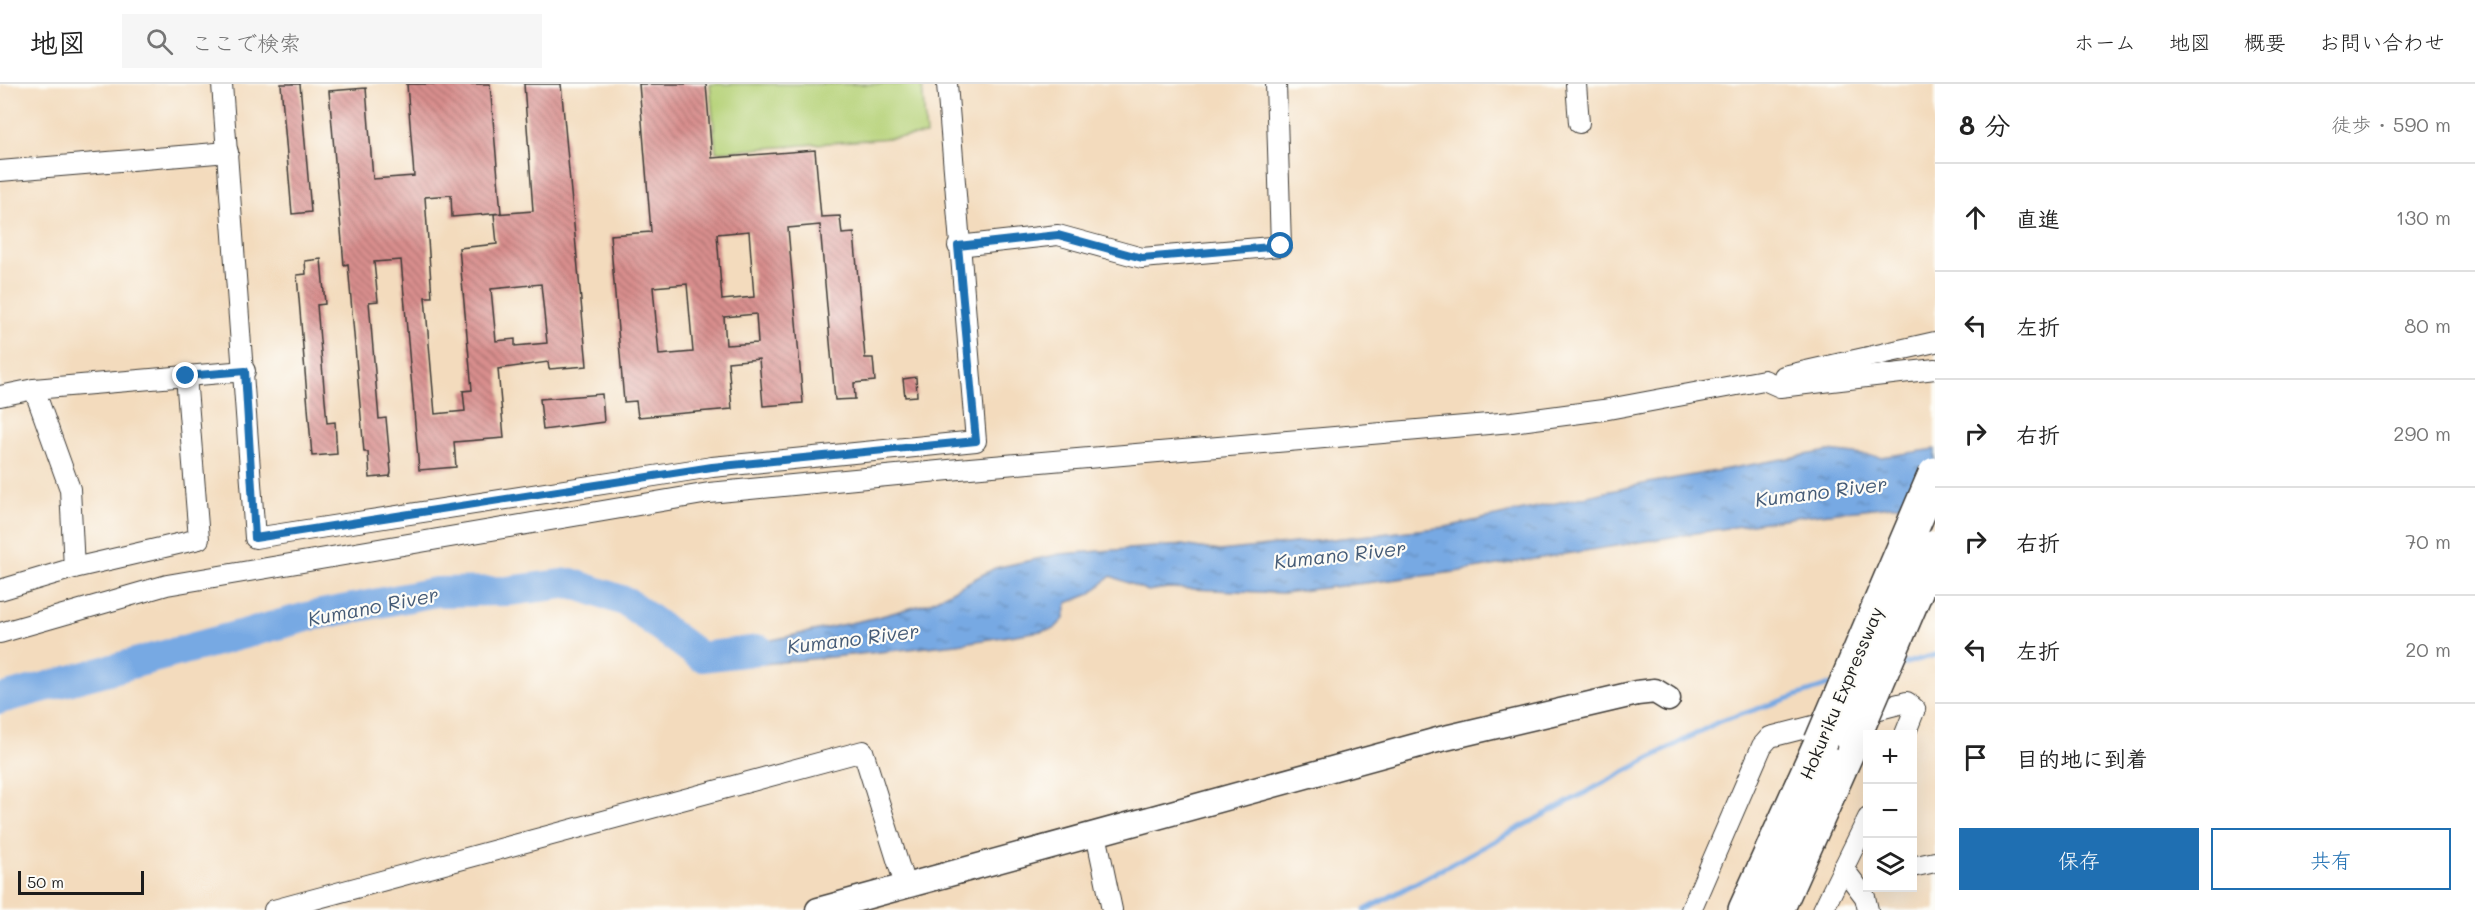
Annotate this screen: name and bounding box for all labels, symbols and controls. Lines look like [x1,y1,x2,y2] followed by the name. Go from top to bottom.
[122,14,542,68] search box
[30,24,86,60] text: 地図
[143,25,176,58] icon: search
[191,28,301,57] text: ここで検索
[2074,28,2136,55] text: ホーム
[2169,28,2211,55] text: 地図
[2244,28,2286,55] text: 概要
[2319,28,2445,55] text: お問い合わせ
[1959,108,2010,142] text: 8 分
[2331,111,2451,137] text: 徒歩 · 590 m
[1959,201,1992,234] icon: ahead
[2016,204,2060,233] text: 直進
[2396,204,2451,230] text: 130 m
[1267,232,1293,258] route start
[1959,309,1992,342] icon: left
[2016,312,2060,341] text: 左折
[2404,312,2451,338] text: 80 m
[172,362,198,388] route end
[1959,417,1992,450] icon: right
[2016,420,2060,449] text: 右折
[2393,420,2451,446] text: 290 m
[1754,470,1888,512] water label: Kumano River
[1959,525,1992,558] icon: right
[2016,528,2060,557] text: 右折
[2405,528,2451,554] text: 70 m
[1273,534,1407,574] water label: Kumano River
[305,581,441,631] water label: Kumano River
[1794,603,1888,783] street label: Hokuriku Expressway
[786,617,920,659] water label: Kumano River
[1959,633,1992,666] icon: left
[2016,636,2060,665] text: 左折
[2405,636,2451,662] text: 20 m
[1863,730,1917,892] map controls
[1863,730,1917,784] button: +
[1959,741,1992,774] icon: arrive
[2016,744,2148,773] text: 目的地に到着
[1863,784,1917,838] button: −
[1959,828,2199,890] button: 保存
[2211,828,2451,890] button: 共有
[1863,838,1917,892] button: layers
[18,868,144,896] scale bar
[27,871,64,892] text: 50 m

